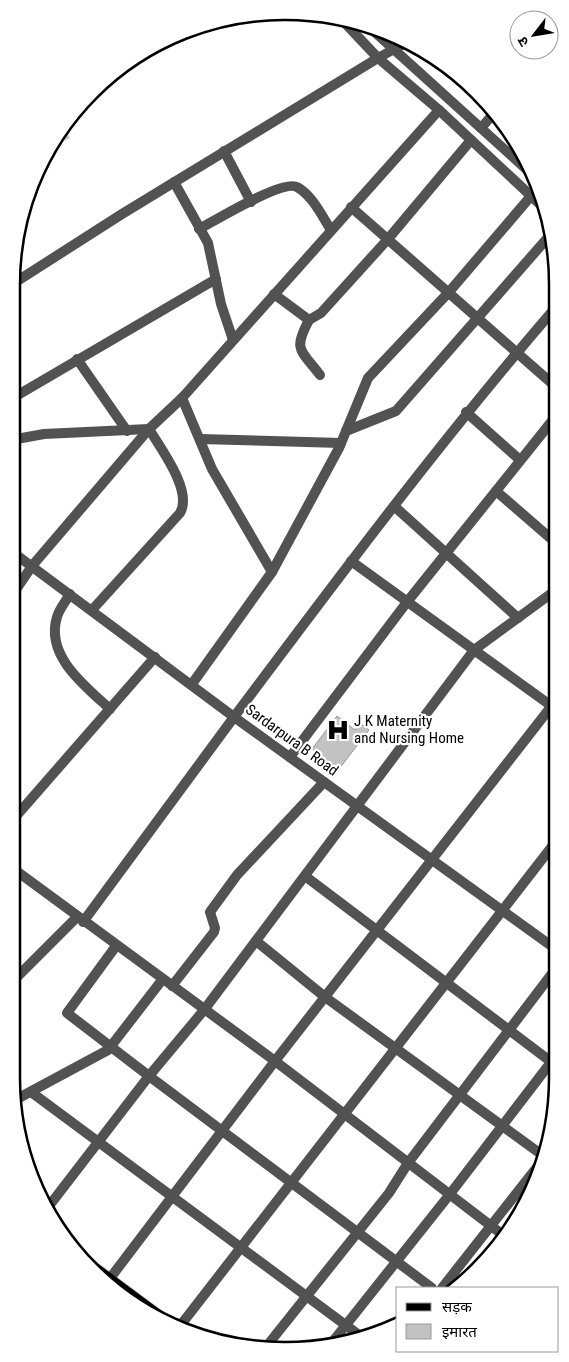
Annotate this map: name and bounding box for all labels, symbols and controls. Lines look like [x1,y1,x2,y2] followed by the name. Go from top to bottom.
[509,10,559,60] north arrow
[513,33,532,49] text: उ
[242,700,342,780] street label: Sardarpura B Road
[354,712,464,747] place label: J K Maternity and Nursing Home
[325,717,351,743] hospital icon: J K Maternity and Nursing Home
[396,1287,559,1352] legend
[442,1298,472,1316] text: सड़क
[442,1323,477,1341] text: इमारत

